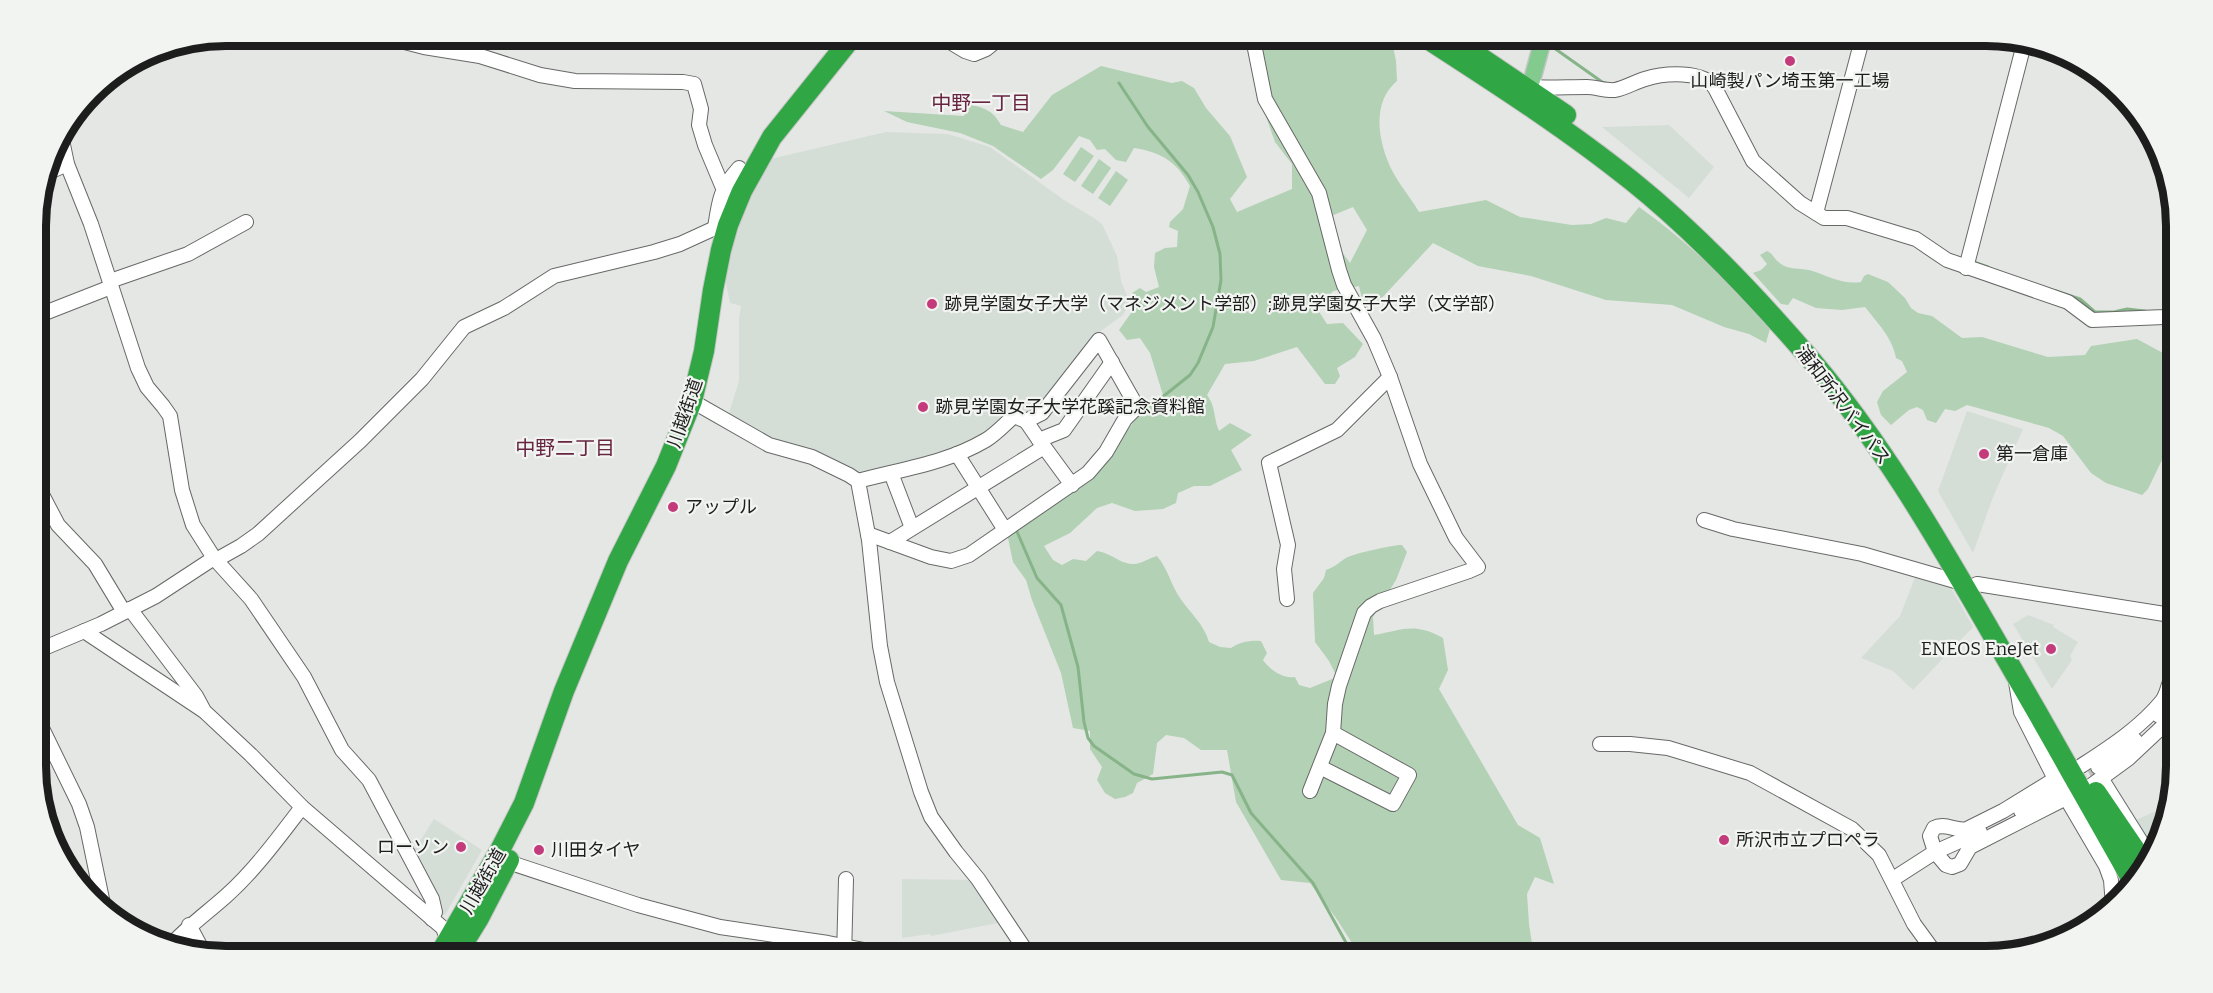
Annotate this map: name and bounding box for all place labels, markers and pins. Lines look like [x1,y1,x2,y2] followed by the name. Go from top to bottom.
[1783,54,1797,68] marker: 山崎製パン埼玉第一工場
[1691,70,1889,92] place label: 山崎製パン埼玉第一工場
[944,293,1506,315] place label: 跡見学園女子大学（マネジメント学部）;跡見学園女子大学（文学部）
[925,297,939,311] marker: 跡見学園女子大学（マネジメント学部）;跡見学園女子大学（文学部）
[935,396,1205,418] place label: 跡見学園女子大学花蹊記念資料館
[916,400,930,414] marker: 跡見学園女子大学花蹊記念資料館
[1996,443,2068,465] place label: 第一倉庫
[1977,447,1991,461] marker: 第一倉庫
[685,496,757,518] place label: アップル
[666,500,680,514] marker: アップル
[1921,638,2039,660] place label: ENEOS EneJet
[2044,642,2058,656] marker: ENEOS EneJet
[1736,829,1880,851] place label: 所沢市立プロペラ
[1717,833,1731,847] marker: 所沢市立プロペラ
[377,836,449,858] place label: ローソン
[551,839,640,861] place label: 川田タイヤ
[454,840,468,854] marker: ローソン
[532,843,546,857] marker: 川田タイヤ

